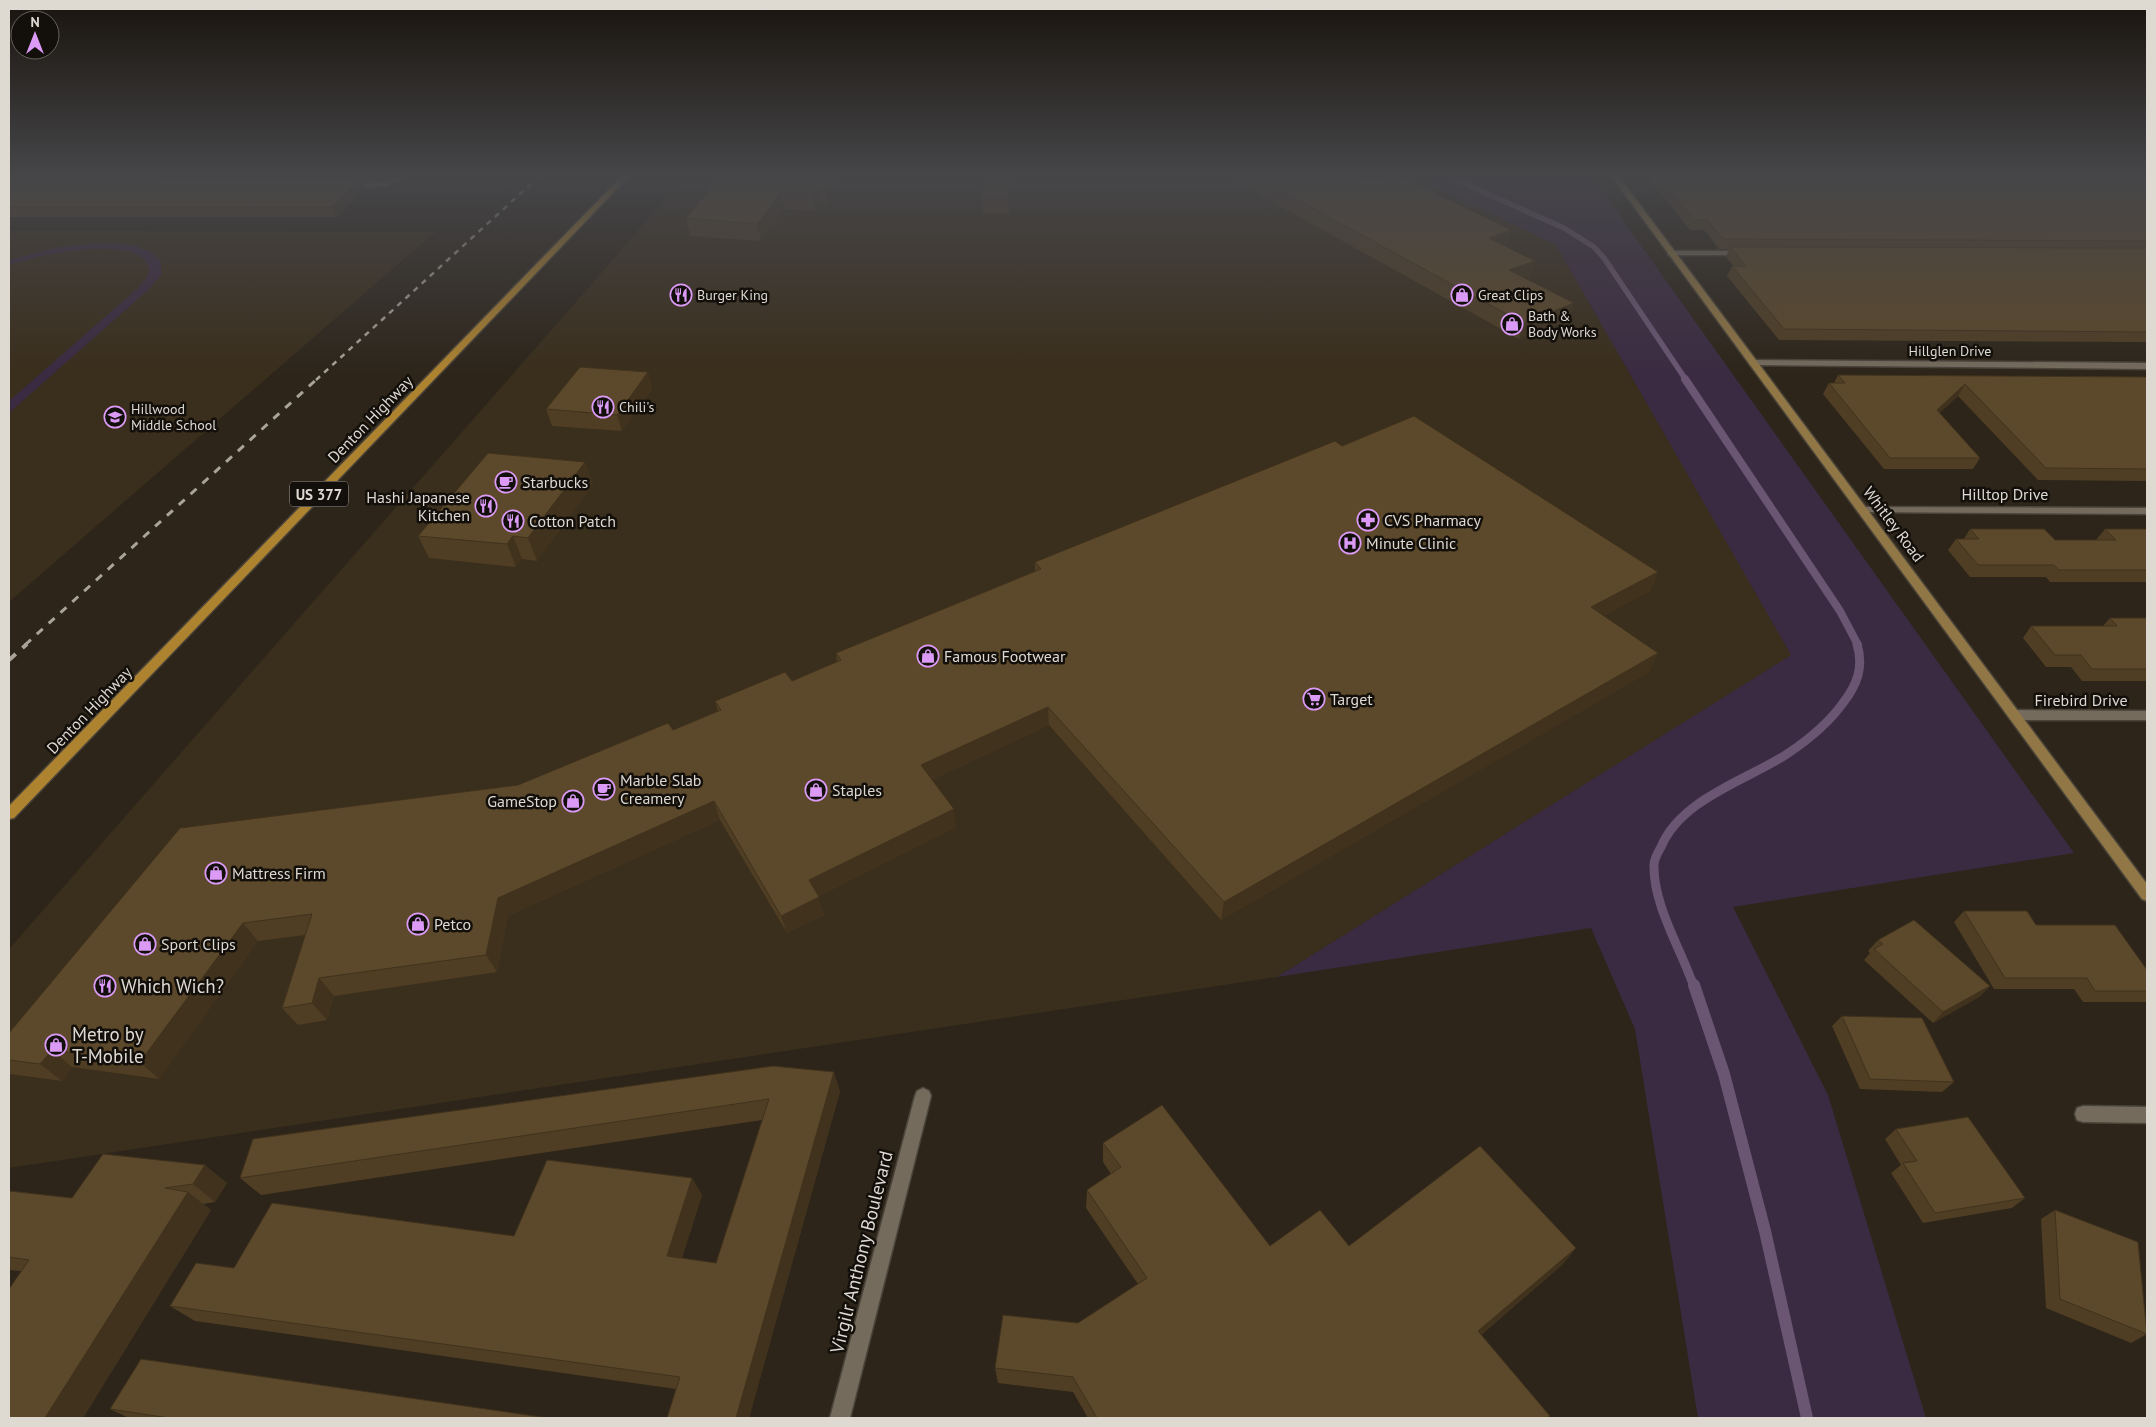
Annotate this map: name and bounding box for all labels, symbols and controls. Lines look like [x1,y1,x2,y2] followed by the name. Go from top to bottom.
[10,10,60,60] north arrow
[30,13,40,31] text: N
[669,283,693,307] restaurant icon: Burger King
[1450,283,1474,307] shop icon: Great Clips
[697,286,768,304] place label: Burger King
[1478,286,1543,304] place label: Great Clips
[1528,307,1597,341] place label: Bath & Body Works
[1500,312,1524,336] shop icon: Bath & Body Works
[1909,342,1991,360] street label: Hillglen Drive
[323,371,417,467] street label: Denton Highway
[591,395,615,419] restaurant icon: Chili's
[619,398,654,416] place label: Chili's
[131,400,216,434] place label: Hillwood Middle School
[103,405,127,429] school or university icon: Hillwood Middle School
[494,470,518,494] cafe icon: Starbucks
[522,472,588,492] place label: Starbucks
[290,482,348,506] road number: US 377
[1859,482,1929,566] street label: Whitley Road
[1962,484,2049,504] street label: Hilltop Drive
[366,487,470,525] place label: Hashi Japanese Kitchen
[474,494,498,518] restaurant icon: Hashi Japanese Kitchen
[1356,508,1380,532] pharmacy icon: CVS Pharmacy
[501,509,525,533] restaurant icon: Cotton Patch
[1384,510,1482,530] place label: CVS Pharmacy
[529,511,616,531] place label: Cotton Patch
[1338,531,1362,555] hospital icon: Minute Clinic
[1366,533,1456,553] place label: Minute Clinic
[916,644,940,668] shop icon: Famous Footwear
[944,646,1066,666] place label: Famous Footwear
[42,662,136,758] street label: Denton Highway
[1302,687,1326,711] supermarket icon: Target
[1330,689,1373,709] place label: Target
[2034,690,2128,710] street label: Firebird Drive
[620,770,702,808] place label: Marble Slab Creamery
[592,777,616,801] cafe icon: Marble Slab Creamery
[804,778,828,802] shop icon: Staples
[832,780,882,800] place label: Staples
[561,789,585,813] shop icon: GameStop
[487,791,557,811] place label: GameStop
[204,861,228,885] shop icon: Mattress Firm
[232,863,326,883] place label: Mattress Firm
[406,912,430,936] shop icon: Petco
[434,914,471,934] place label: Petco
[133,932,157,956] shop icon: Sport Clips
[161,934,236,954] place label: Sport Clips
[93,974,117,998] restaurant icon: Which Wich?
[121,974,224,998] place label: Which Wich?
[72,1022,144,1068] place label: Metro by T-Mobile
[44,1033,68,1057] shop icon: Metro by T-Mobile
[824,1148,898,1357] street label: Virgilr Anthony Boulevard

